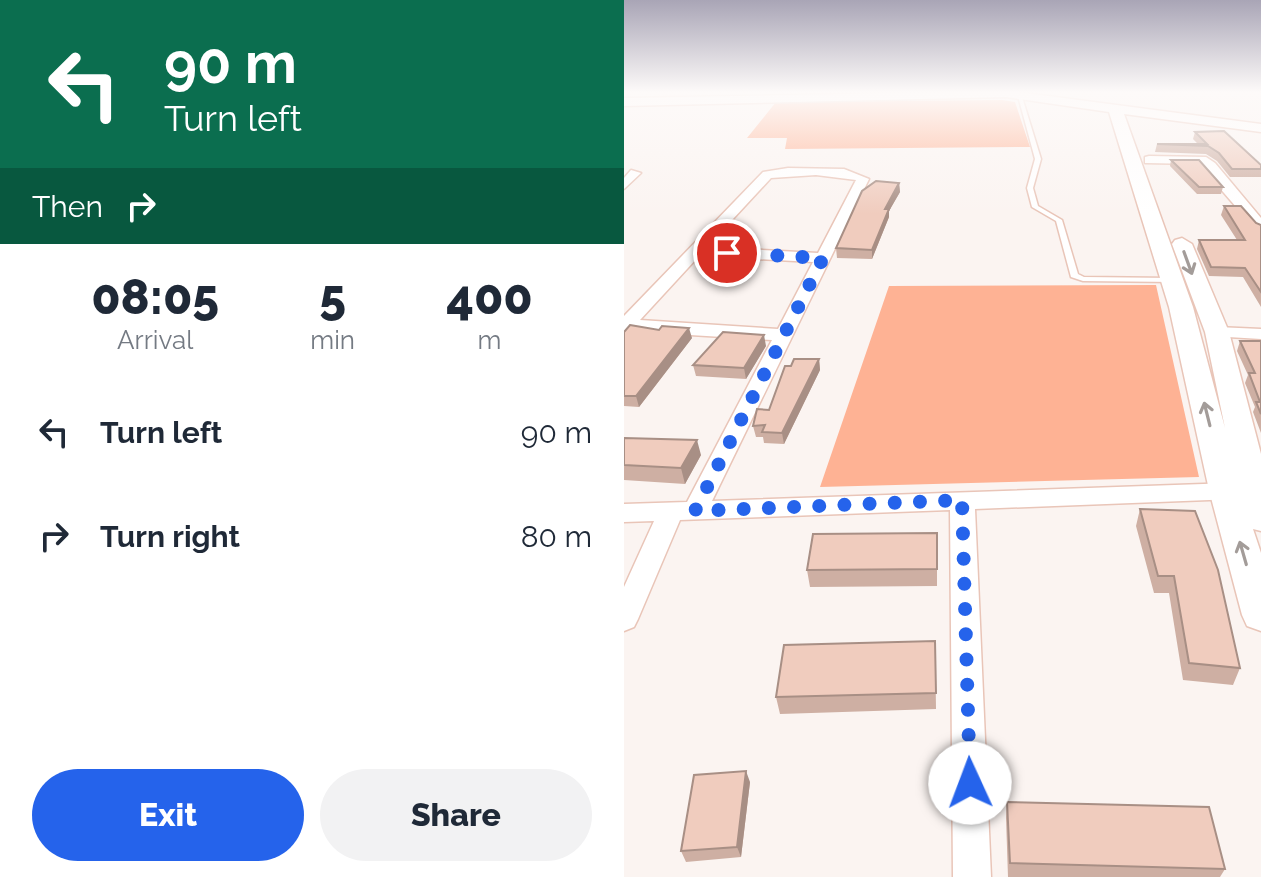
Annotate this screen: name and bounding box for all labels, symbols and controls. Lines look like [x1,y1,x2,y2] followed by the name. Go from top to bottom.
[164,30,297,96] text: 90 m
[32,32,136,136] icon: left
[164,97,302,139] text: Turn left
[119,184,163,228] icon: right
[32,189,103,224] text: Then
[693,219,761,287] pin
[705,231,749,275] icon: arrive
[1182,250,1197,275] one-way arrow
[91,269,219,325] text: 08:05
[319,269,346,325] text: 5
[446,269,533,325] text: 400
[117,325,193,355] text: Arrival
[310,325,355,355] text: min
[478,325,501,355] text: m
[1199,402,1214,428] one-way arrow
[32,410,76,454] icon: left
[100,415,222,450] text: Turn left
[521,415,592,450] text: 90 m
[32,514,76,558] icon: right
[100,519,240,554] text: Turn right
[521,519,592,554] text: 80 m
[1235,540,1250,566] one-way arrow
[928,741,1012,825] position arrow
[32,769,304,861] button: Exit
[320,769,592,861] button: Share

